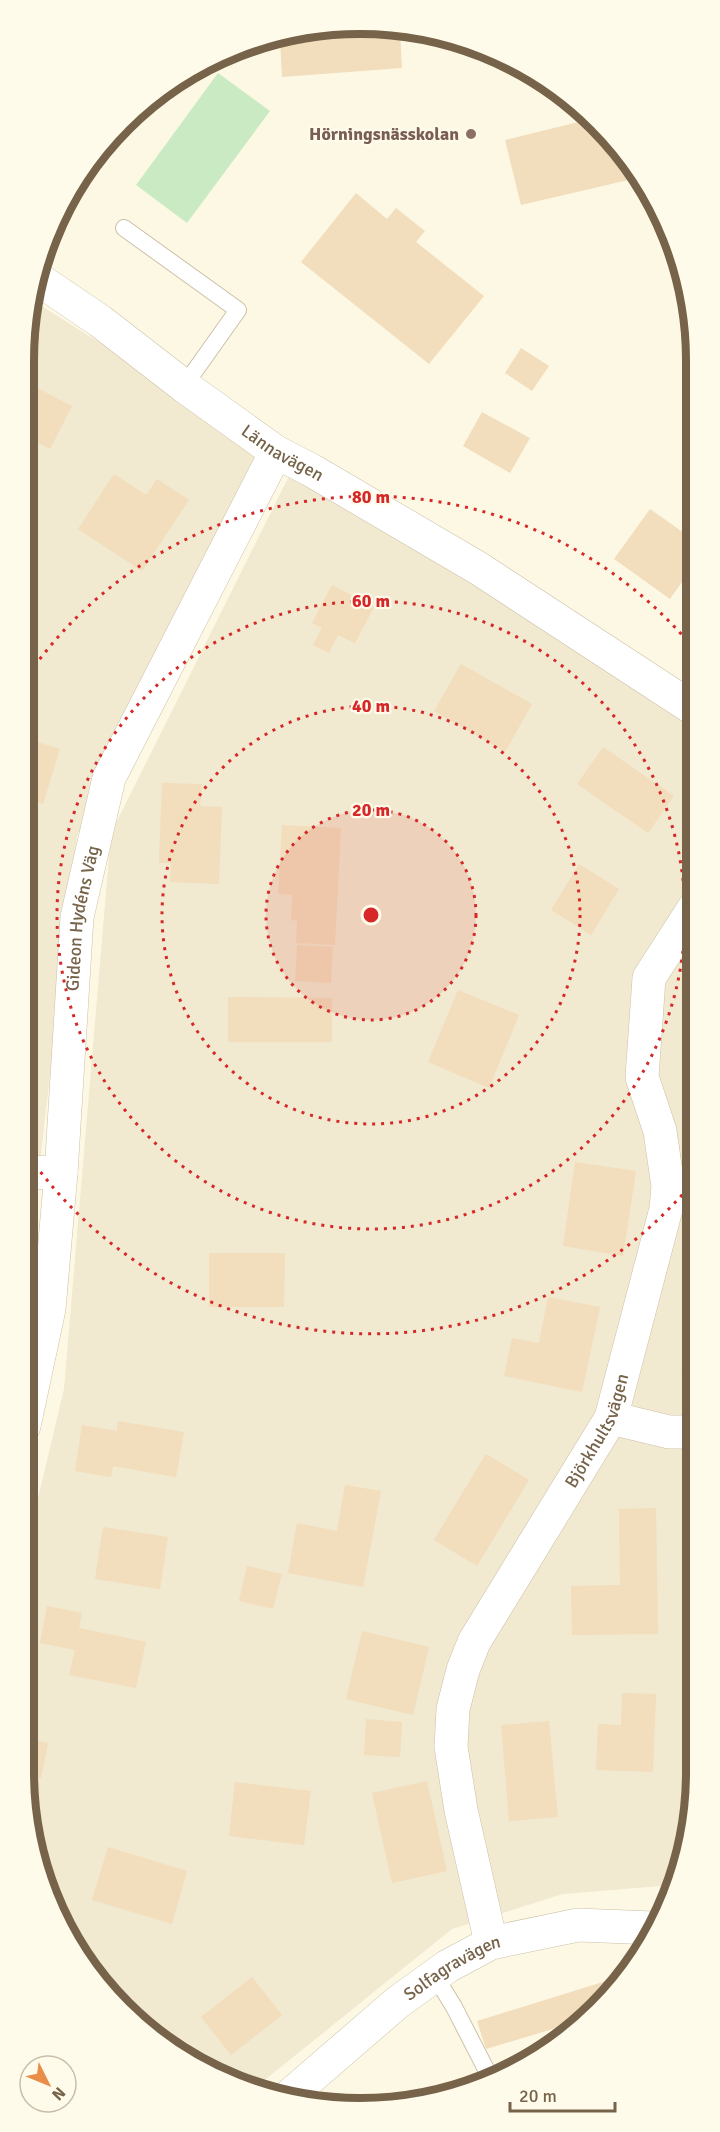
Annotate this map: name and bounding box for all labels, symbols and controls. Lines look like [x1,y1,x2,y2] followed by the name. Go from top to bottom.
[309,123,459,145] place label: Hörningsnässkolan
[464,127,478,141] marker: Hörningsnässkolan
[237,420,328,486] street label: Lännavägen
[352,486,390,508] text: 80 m
[352,590,390,612] text: 60 m
[352,695,390,717] text: 40 m
[352,799,390,821] text: 20 m
[61,844,104,992] street label: Gideon Hydéns Väg
[361,905,381,925] centre of rings
[560,1371,633,1492] street label: Björkhultsvägen
[399,1930,502,2005] street label: Solfagravägen
[18,2054,78,2114] north arrow
[510,2075,615,2113] scale bar
[47,2083,69,2104] text: N
[519,2085,557,2107] text: 20 m

